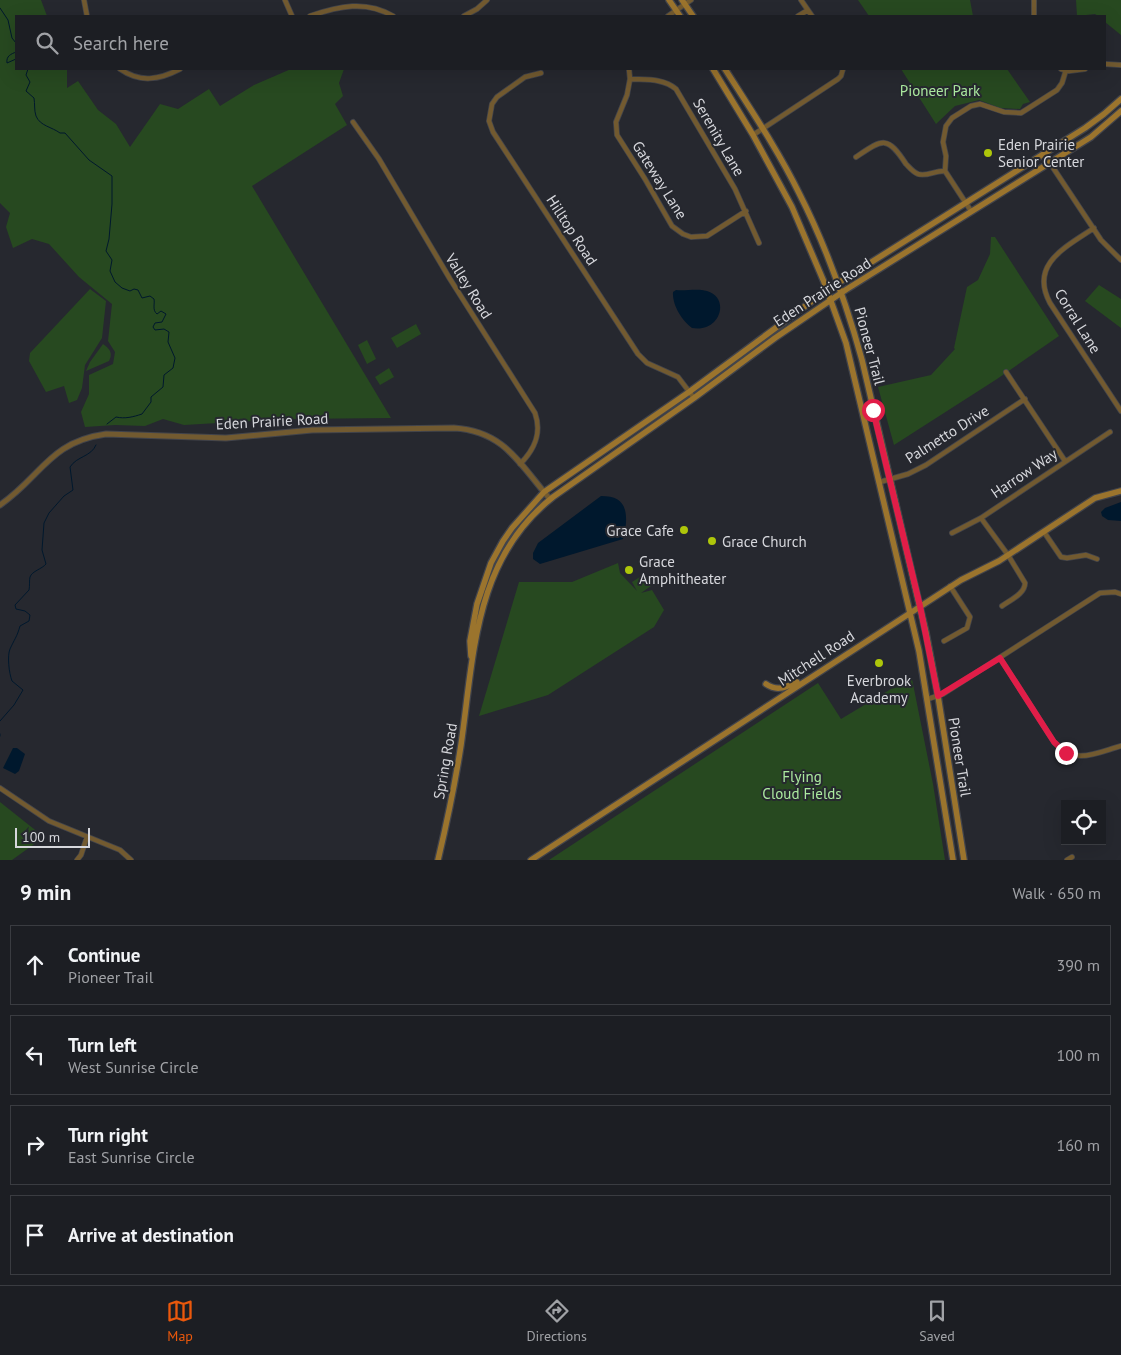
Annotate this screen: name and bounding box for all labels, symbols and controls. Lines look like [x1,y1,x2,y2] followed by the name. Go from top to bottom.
[15,15,1106,70] search box
[33,29,61,57] icon: search
[73,31,169,55] text: Search here
[900,81,981,100] park label: Pioneer Park
[689,95,749,179] street label: Serenity Lane
[998,135,1084,171] place label: Eden Prairie Senior Center
[628,137,692,223] street label: Gateway Lane
[982,147,994,159] marker: Eden Prairie Senior Center
[542,191,602,269] street label: Hilltop Road
[441,249,497,322] street label: Valley Road
[769,253,875,331] street label: Eden Prairie Road
[1051,285,1105,357] street label: Corral Lane
[850,305,890,388] street label: Pioneer Trail
[862,399,885,422] route start
[902,401,992,467] street label: Palmetto Drive
[215,409,329,433] street label: Eden Prairie Road
[987,444,1061,502] street label: Harrow Way
[606,521,674,540] place label: Grace Cafe
[678,524,690,536] marker: Grace Cafe
[722,532,807,551] place label: Grace Church
[706,535,718,547] marker: Grace Church
[639,552,726,588] place label: Grace Amphitheater
[623,564,635,576] marker: Grace Amphitheater
[774,626,858,690] street label: Mitchell Road
[873,657,885,669] marker: Everbrook Academy
[847,671,912,707] place label: Everbrook Academy
[944,716,976,799] street label: Pioneer Trail
[429,721,461,801] street label: Spring Road
[1055,742,1078,765] route end
[762,767,842,803] park label: Flying Cloud Fields
[1061,800,1106,845] map controls
[1061,800,1106,845] button: locate
[15,825,90,848] scale bar
[22,828,60,846] text: 100 m
[20,879,71,906] text: 9 min
[1012,883,1101,903] text: Walk · 650 m
[68,943,140,967] text: Continue
[21,951,49,979] icon: ahead
[1057,955,1100,975] text: 390 m
[68,967,153,987] text: Pioneer Trail
[68,1033,137,1057] text: Turn left
[21,1041,49,1069] icon: left
[1057,1045,1100,1065] text: 100 m
[68,1057,199,1077] text: West Sunrise Circle
[68,1123,148,1147] text: Turn right
[21,1131,49,1159] icon: right
[1057,1135,1100,1155] text: 160 m
[68,1147,195,1167] text: East Sunrise Circle
[21,1221,49,1249] icon: arrive
[68,1223,234,1247] text: Arrive at destination
[166,1297,194,1345] tab: Map
[526,1297,587,1345] tab: Directions
[919,1297,955,1345] tab: Saved

